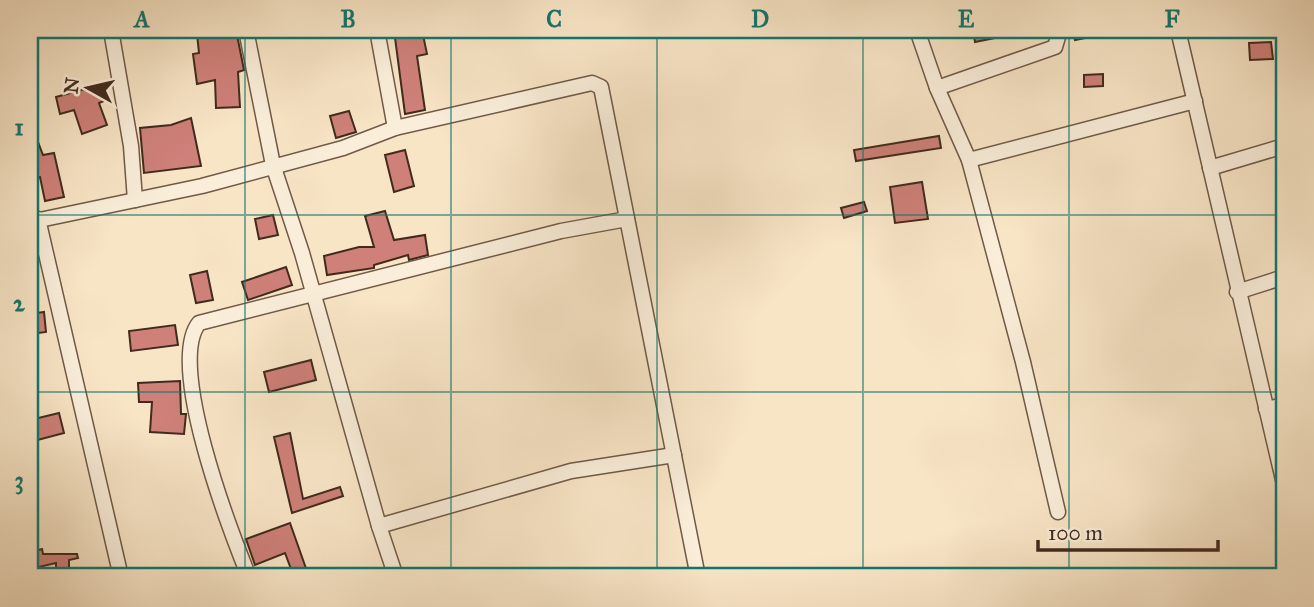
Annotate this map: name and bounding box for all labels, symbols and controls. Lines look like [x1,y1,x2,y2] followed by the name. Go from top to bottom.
[132,5,150,33] text: A
[340,5,356,33] text: B
[546,5,562,33] text: C
[751,5,769,33] text: D
[958,5,975,33] text: E
[1164,5,1180,33] text: F
[52,52,122,122] north arrow
[59,76,84,95] text: N
[14,113,24,141] text: 1
[13,289,25,317] text: 2
[14,466,24,495] text: 3
[1038,509,1218,553] scale bar
[1048,520,1103,546] text: 100 m

